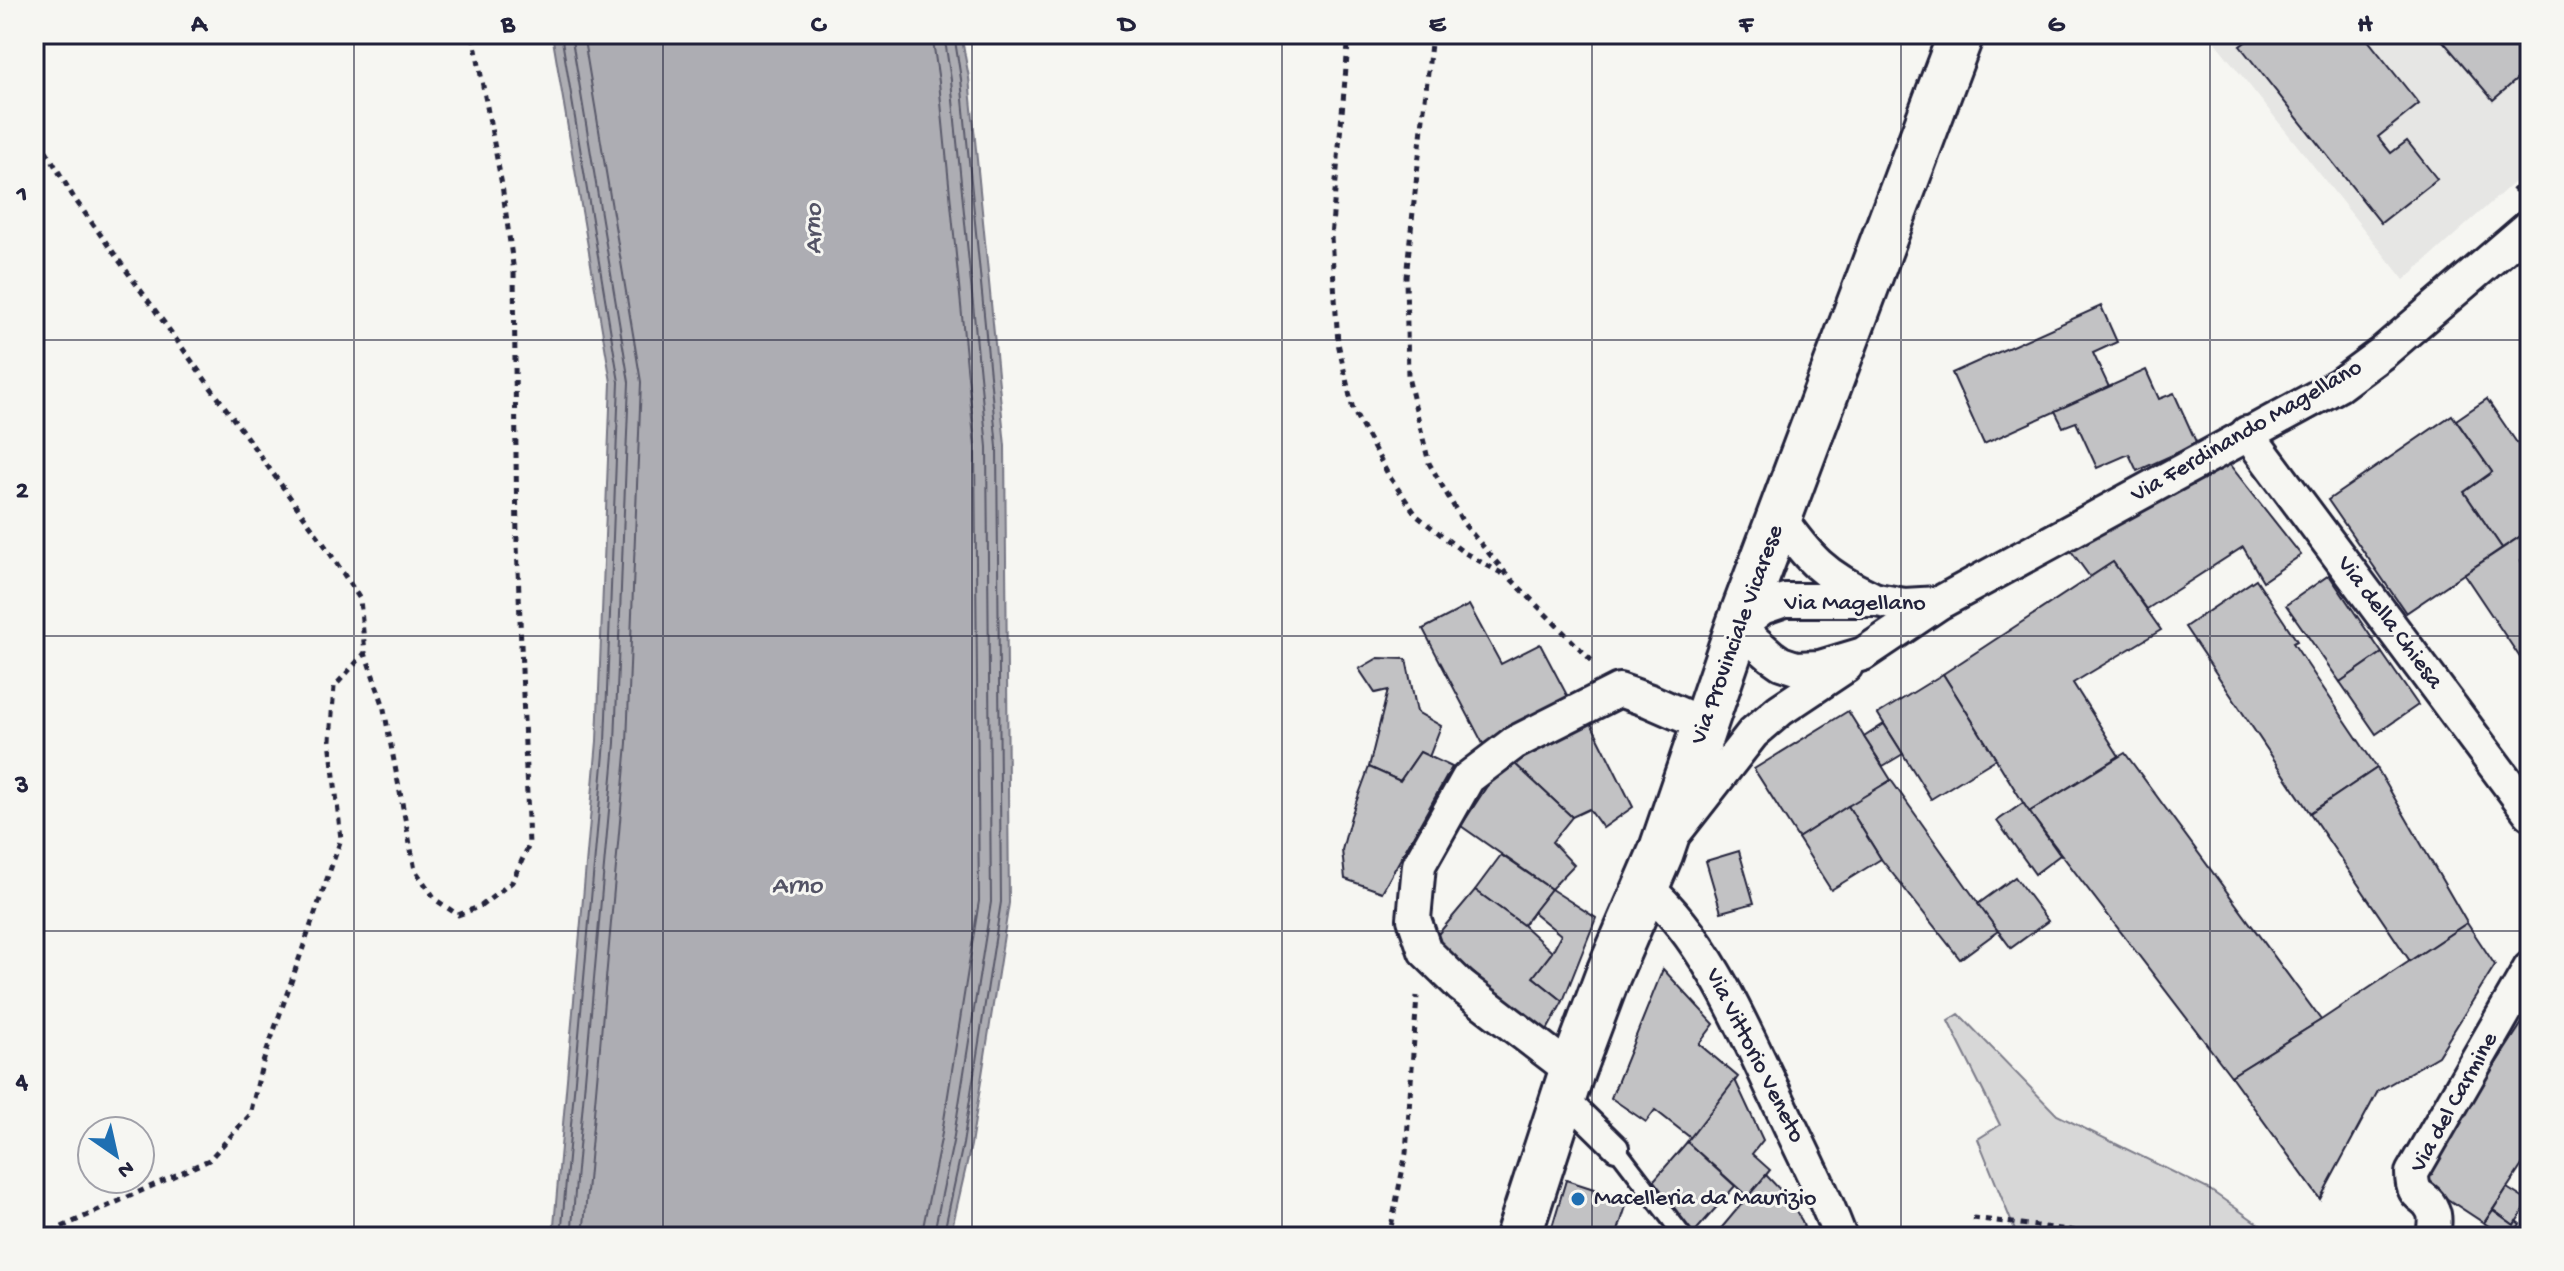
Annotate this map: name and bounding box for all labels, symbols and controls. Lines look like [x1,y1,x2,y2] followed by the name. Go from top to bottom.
[190,11,208,42] text: A
[500,11,516,42] text: B
[811,11,828,42] text: C
[1117,11,1137,42] text: D
[1429,11,1447,42] text: E
[1738,11,1754,42] text: F
[2048,11,2066,42] text: G
[2358,11,2374,42] text: H
[16,181,27,212] text: 1
[800,202,831,254] water label: Arno
[2125,354,2368,511] street label: Via Ferdinando Magellano
[16,477,29,508] text: 2
[1685,521,1791,749] street label: Via Provinciale Vicarese
[2329,550,2449,696] street label: Via della Chiesa
[1783,590,1926,619] street label: Via Magellano
[14,772,29,803] text: 3
[772,872,824,903] water label: Arno
[1697,963,1810,1148] street label: Via Vittorio Veneto
[2404,1027,2506,1179] street label: Via del Carmine
[15,1068,29,1099] text: 4
[76,1115,156,1195] north arrow
[112,1153,138,1183] text: N
[1594,1185,1816,1214] place label: Macelleria da Maurizio
[1569,1190,1587,1208] marker: Macelleria da Maurizio

